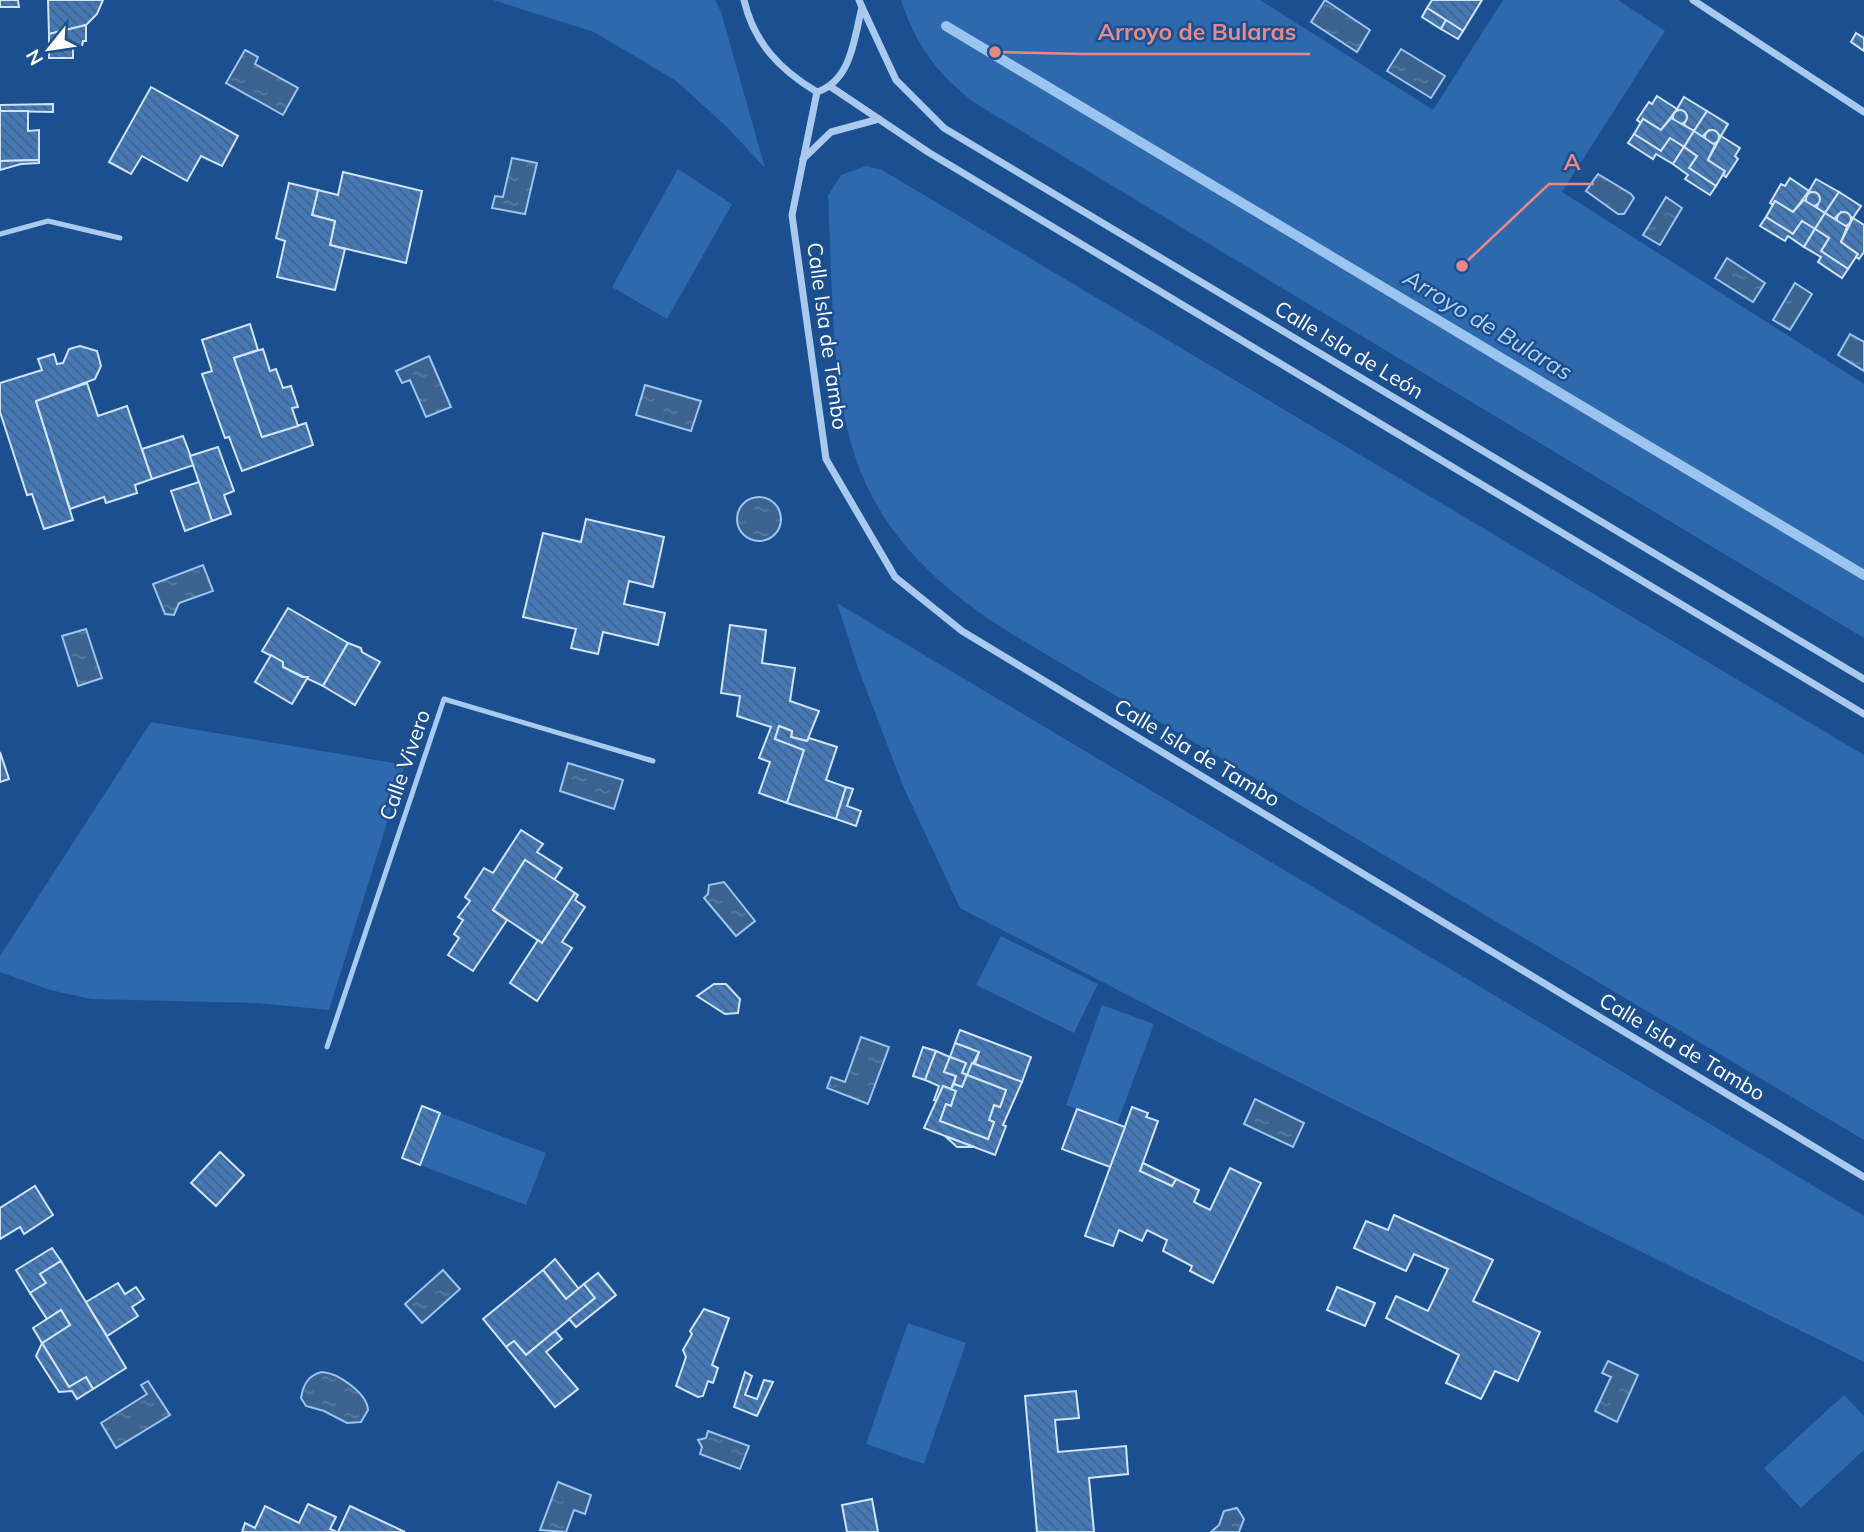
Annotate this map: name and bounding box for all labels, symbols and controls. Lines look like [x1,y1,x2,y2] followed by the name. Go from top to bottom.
[1083,10,1310,54] callout: Arroyo de Bularas
[14,14,84,84] north arrow
[1098,17,1296,46] text: Arroyo de Bularas
[20,45,48,70] text: N
[1549,140,1594,184] callout: A
[1563,147,1581,176] text: A
[802,241,854,431] street label: Calle Isla de Tambo
[1398,262,1578,386] water label: Arroyo de Bularas
[1270,294,1429,404] street label: Calle Isla de León
[1110,692,1285,812] street label: Calle Isla de Tambo
[373,706,435,823] street label: Calle Vivero
[1595,986,1770,1106] street label: Calle Isla de Tambo

